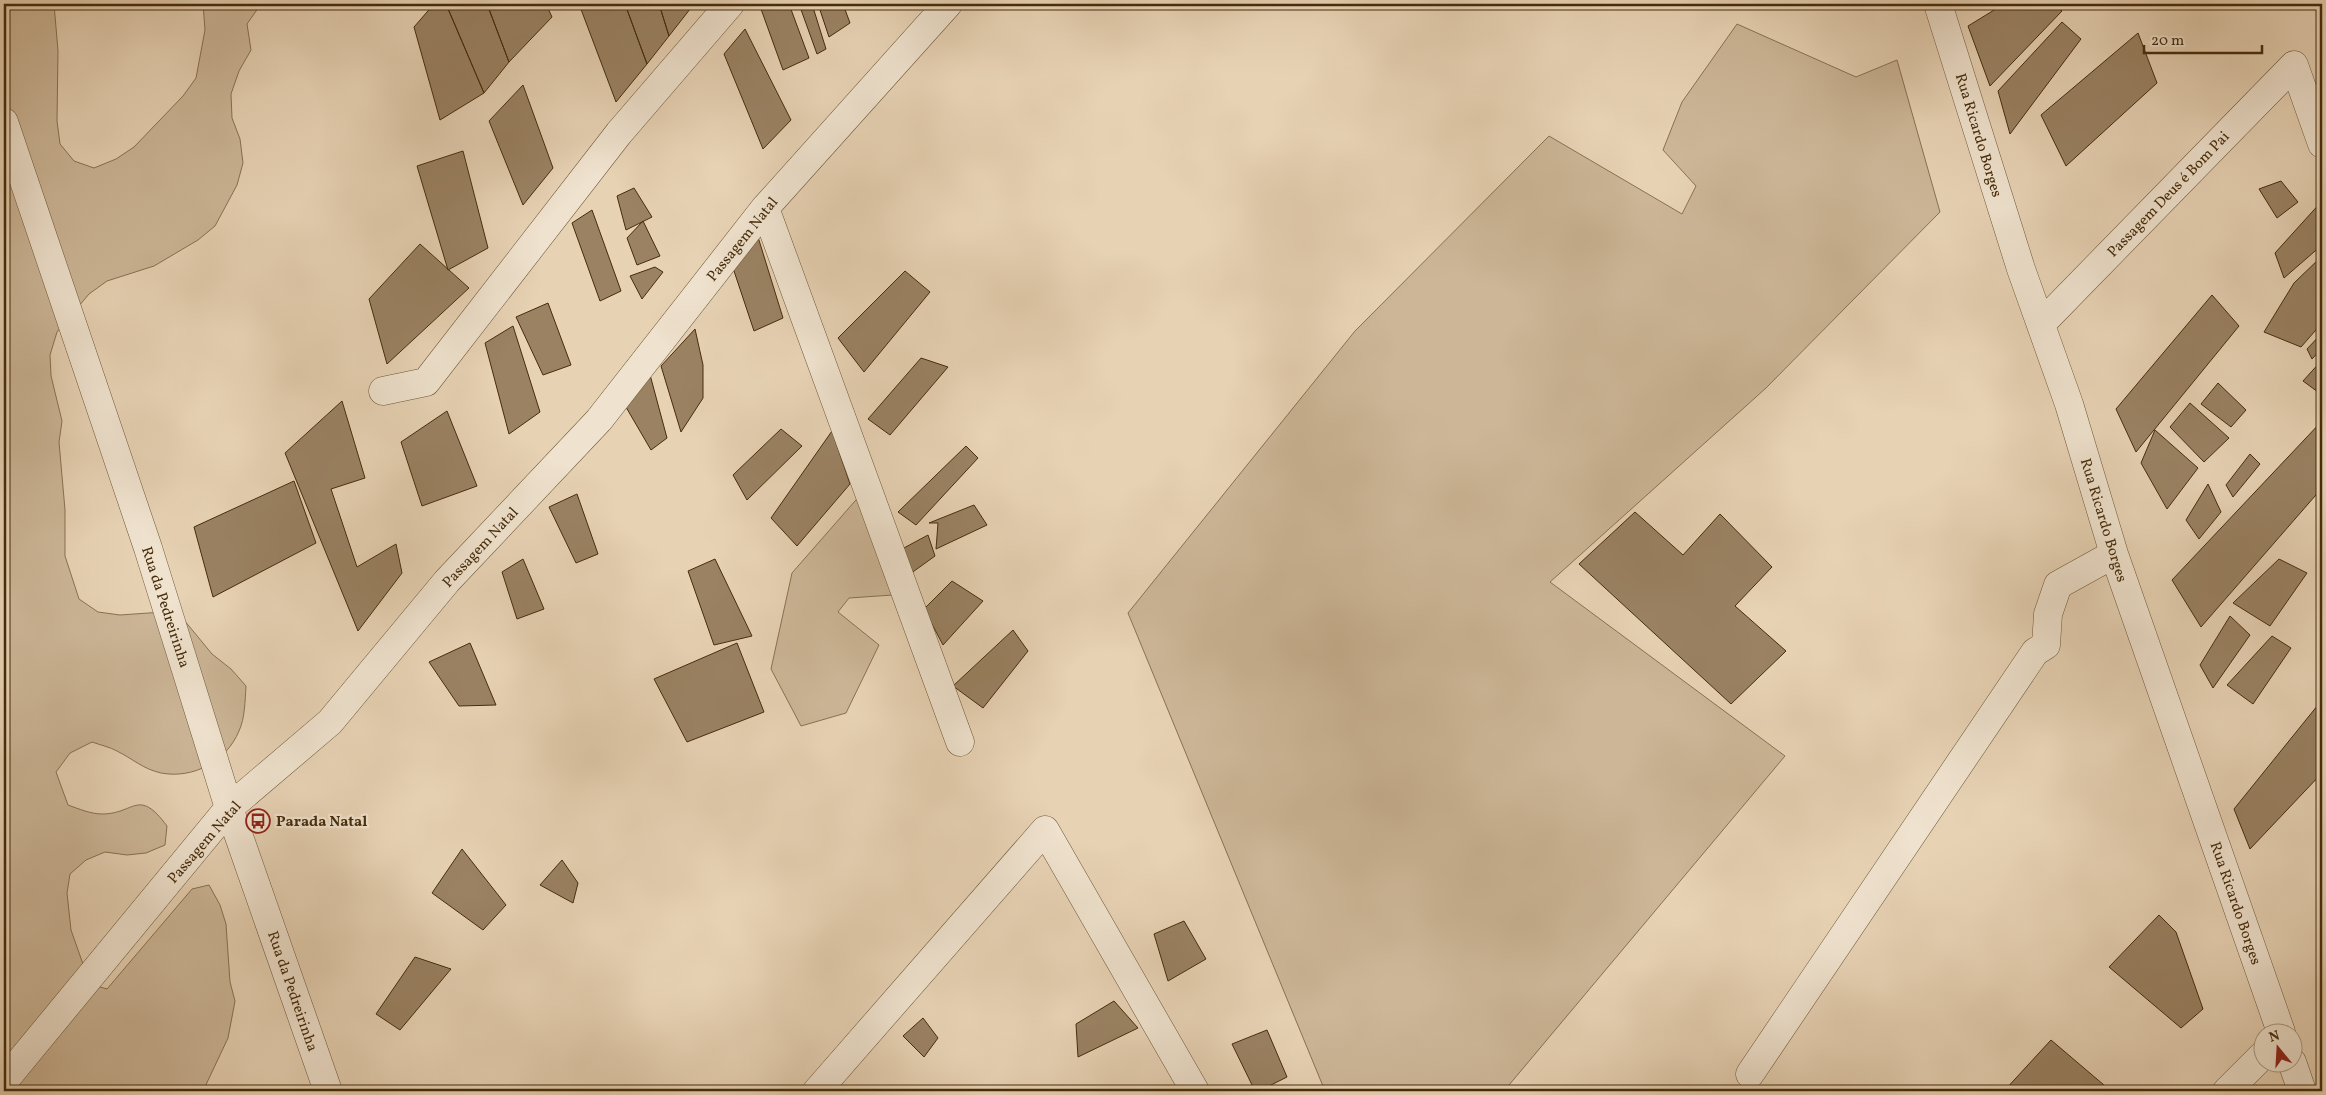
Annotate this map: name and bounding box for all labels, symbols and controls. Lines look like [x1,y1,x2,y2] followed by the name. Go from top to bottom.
[2144,22,2261,54] scale bar
[2151,31,2184,52] text: 20 m
[1949,71,2006,200] street label: Rua Ricardo Borges
[2103,127,2235,263] street label: Passagem Deus é Bom Pai
[703,193,784,287] street label: Passagem Natal
[2074,456,2131,585] street label: Rua Ricardo Borges
[438,503,524,593] street label: Passagem Natal
[135,544,194,671] street label: Rua da Pedreirinha
[163,797,247,889] street label: Passagem Natal
[245,808,271,834] bus stop icon: Parada Natal
[276,812,367,833] place label: Parada Natal
[2204,839,2265,968] street label: Rua Ricardo Borges
[261,928,322,1055] street label: Rua da Pedreirinha
[2254,1022,2304,1072] north arrow
[2267,1026,2282,1048] text: N

